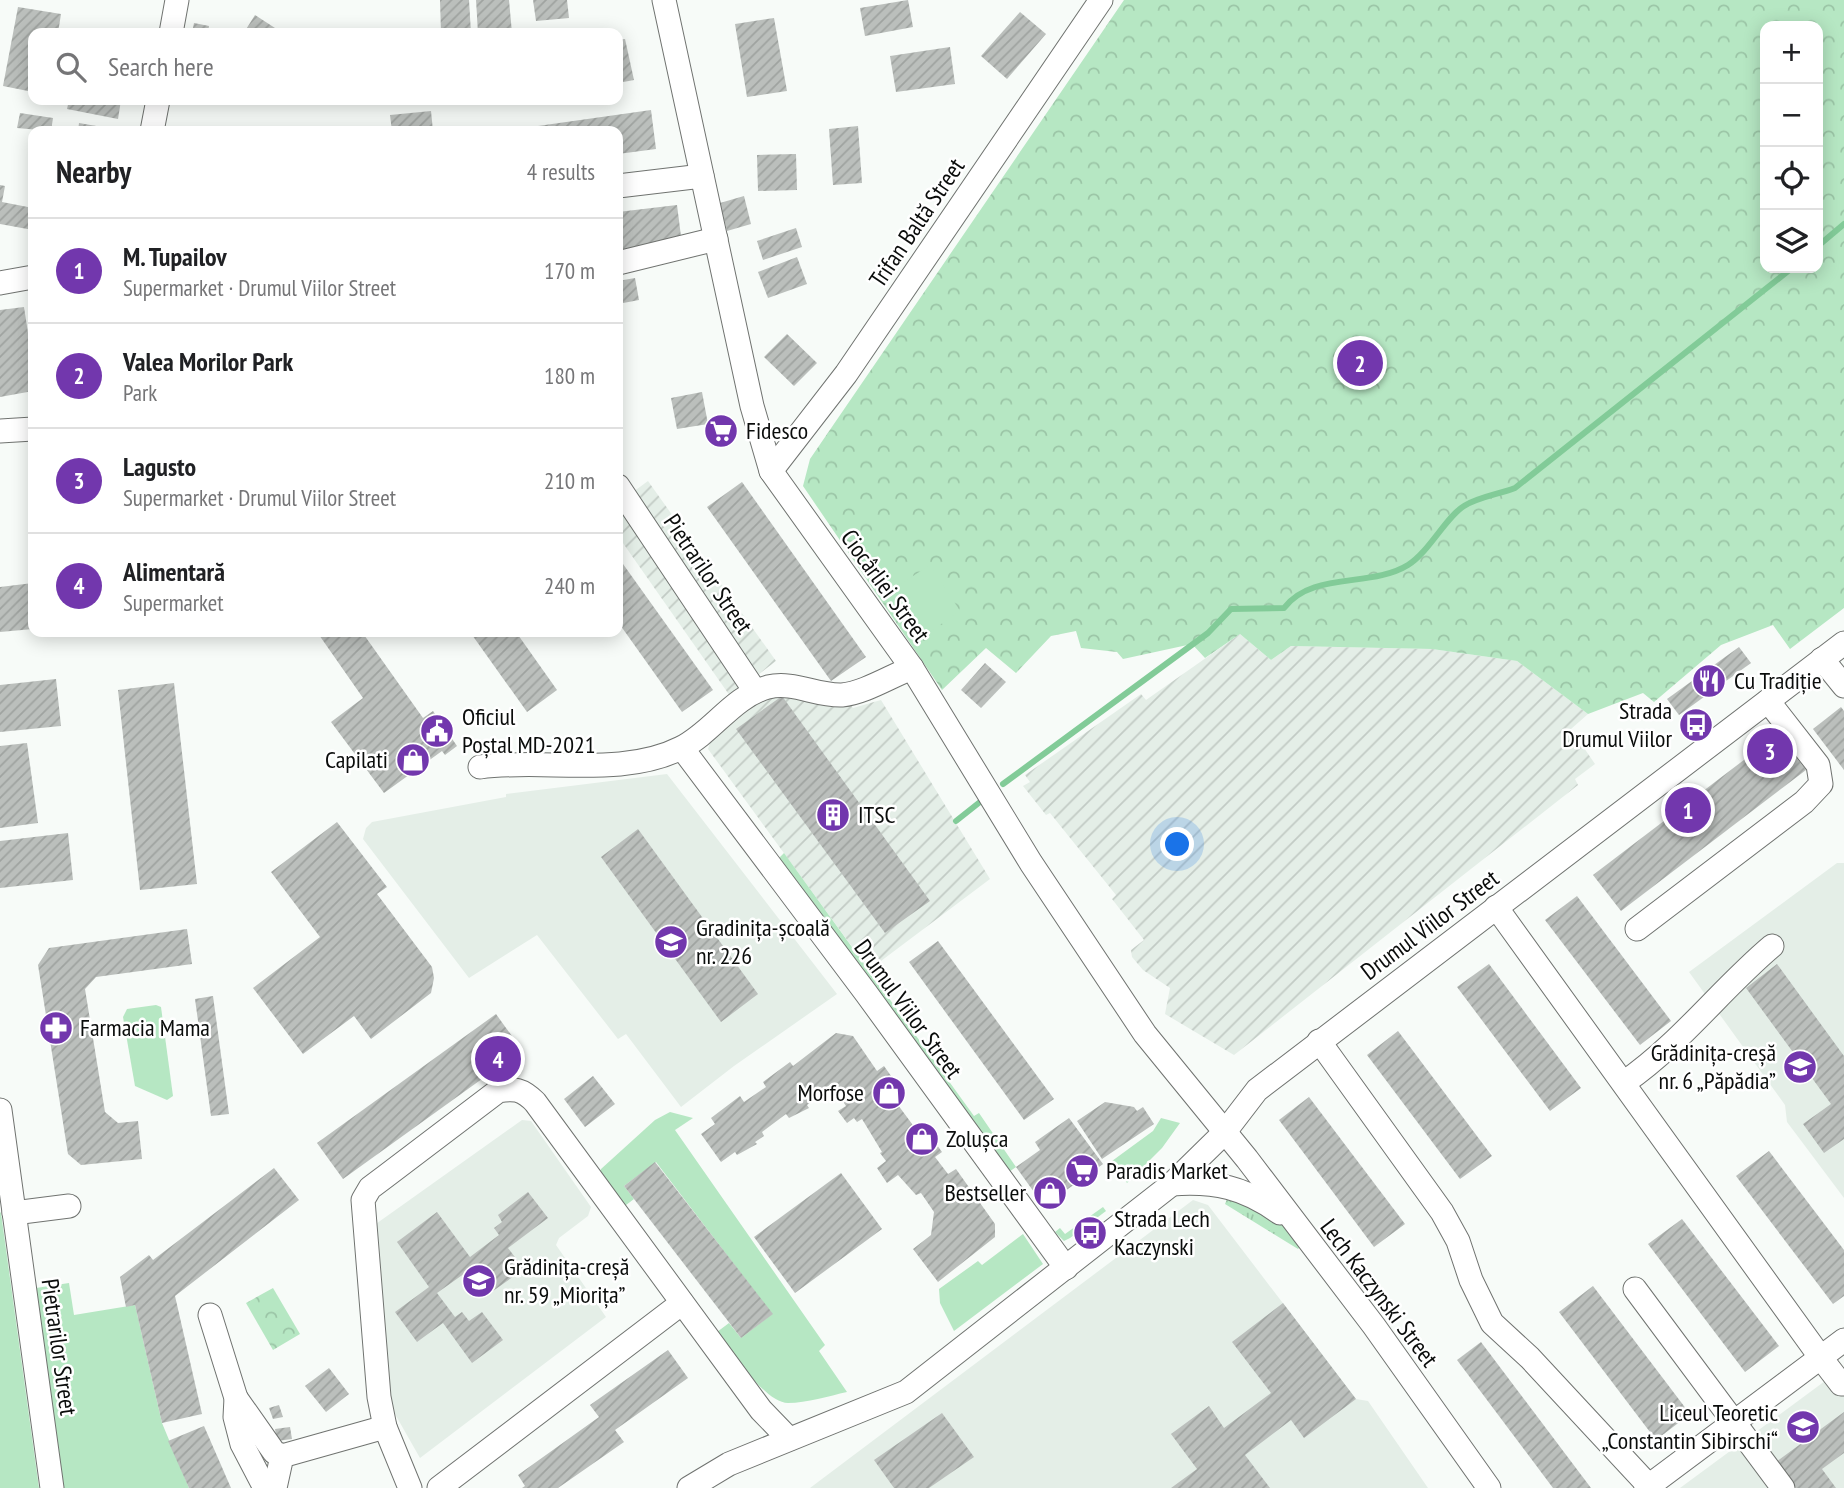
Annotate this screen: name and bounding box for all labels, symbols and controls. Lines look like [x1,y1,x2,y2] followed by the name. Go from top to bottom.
[1760,21,1823,273] map controls
[1760,21,1823,84] button: +
[28,28,623,105] search box
[52,48,90,86] icon: search
[108,50,214,83] text: Search here
[1760,84,1823,147] button: −
[1760,147,1823,210] button: locate
[56,152,131,191] text: Nearby
[862,152,971,293] street label: Trifan Baltă Street
[527,157,595,186] text: 4 results
[1760,210,1823,273] button: layers
[123,240,227,273] text: M. Tupailov
[74,256,85,285] text: 1
[544,256,595,285] text: 170 m
[123,273,396,302] text: Supermarket · Drumul Viilor Street
[1337,337,1383,389] pin: 2
[123,345,293,378] text: Valea Morilor Park
[74,361,85,390] text: 2
[544,361,595,390] text: 180 m
[123,378,157,407] text: Park
[702,412,740,450] supermarket icon: Fidesco
[746,415,808,446] place label: Fidesco
[123,450,196,483] text: Lagusto
[74,466,85,495] text: 3
[544,466,595,495] text: 210 m
[123,483,396,512] text: Supermarket · Drumul Viilor Street
[657,508,760,640] street label: Pietrarilor Street
[834,523,937,649] street label: Ciocârliei Street
[123,555,225,588] text: Alimentară
[74,571,85,600] text: 4
[544,571,595,600] text: 240 m
[123,588,224,617] text: Supermarket
[1690,662,1728,700] restaurant icon: Cu Tradiție
[1734,665,1822,696] place label: Cu Tradiție
[1562,695,1672,754] place label: Strada Drumul Viilor
[462,701,596,760] place label: Oficiul Poștal MD-2021
[1677,706,1715,744] bus stop icon: Strada Drumul Viilor
[418,712,456,750] public building icon: Oficiul Poștal MD-2021
[1747,725,1793,777] pin: 3
[394,741,432,779] shop icon: Capilati
[325,744,388,775] place label: Capilati
[1665,784,1711,836] pin: 1
[814,796,852,834] building icon: ITSC
[858,799,896,830] place label: ITSC
[1160,827,1194,861] your location
[1355,862,1505,987] street label: Drumul Viilor Street
[696,912,830,971] place label: Gradinița-școală nr. 226
[652,923,690,961] school or university icon: Gradinița-școală nr. 226
[847,933,970,1085] street label: Drumul Viilor Street
[37,1009,75,1047] pharmacy icon: Farmacia Mama
[80,1012,210,1043] place label: Farmacia Mama
[475,1033,521,1085] pin: 4
[1651,1037,1776,1096] place label: Grădinița-creșă nr. 6 „Păpădia”
[1781,1048,1819,1086] school or university icon: Grădinița-creșă nr. 6 „Păpădia”
[870,1074,908,1112] shop icon: Morfose
[797,1077,864,1108] place label: Morfose
[903,1120,941,1158] shop icon: Zolușca
[946,1123,1008,1154] place label: Zolușca
[1063,1152,1101,1190] supermarket icon: Paradis Market
[1106,1155,1228,1186] place label: Paradis Market
[1031,1174,1069,1212] shop icon: Bestseller
[944,1177,1026,1208] place label: Bestseller
[1114,1203,1210,1262] place label: Strada Lech Kaczynski
[1314,1213,1445,1373] street label: Lech Kaczynski Street
[1071,1214,1109,1252] bus stop icon: Strada Lech Kaczynski
[504,1251,629,1310] place label: Grădinița-creșă nr. 59 „Miorița”
[460,1262,498,1300] school or university icon: Grădinița-creșă nr. 59 „Miorița”
[35,1277,84,1418] street label: Pietrarilor Street
[1602,1397,1778,1456] place label: Liceul Teoretic „Constantin Sibirschi“
[1784,1408,1822,1446] school or university icon: Liceul Teoretic „Constantin Sibirschi“

